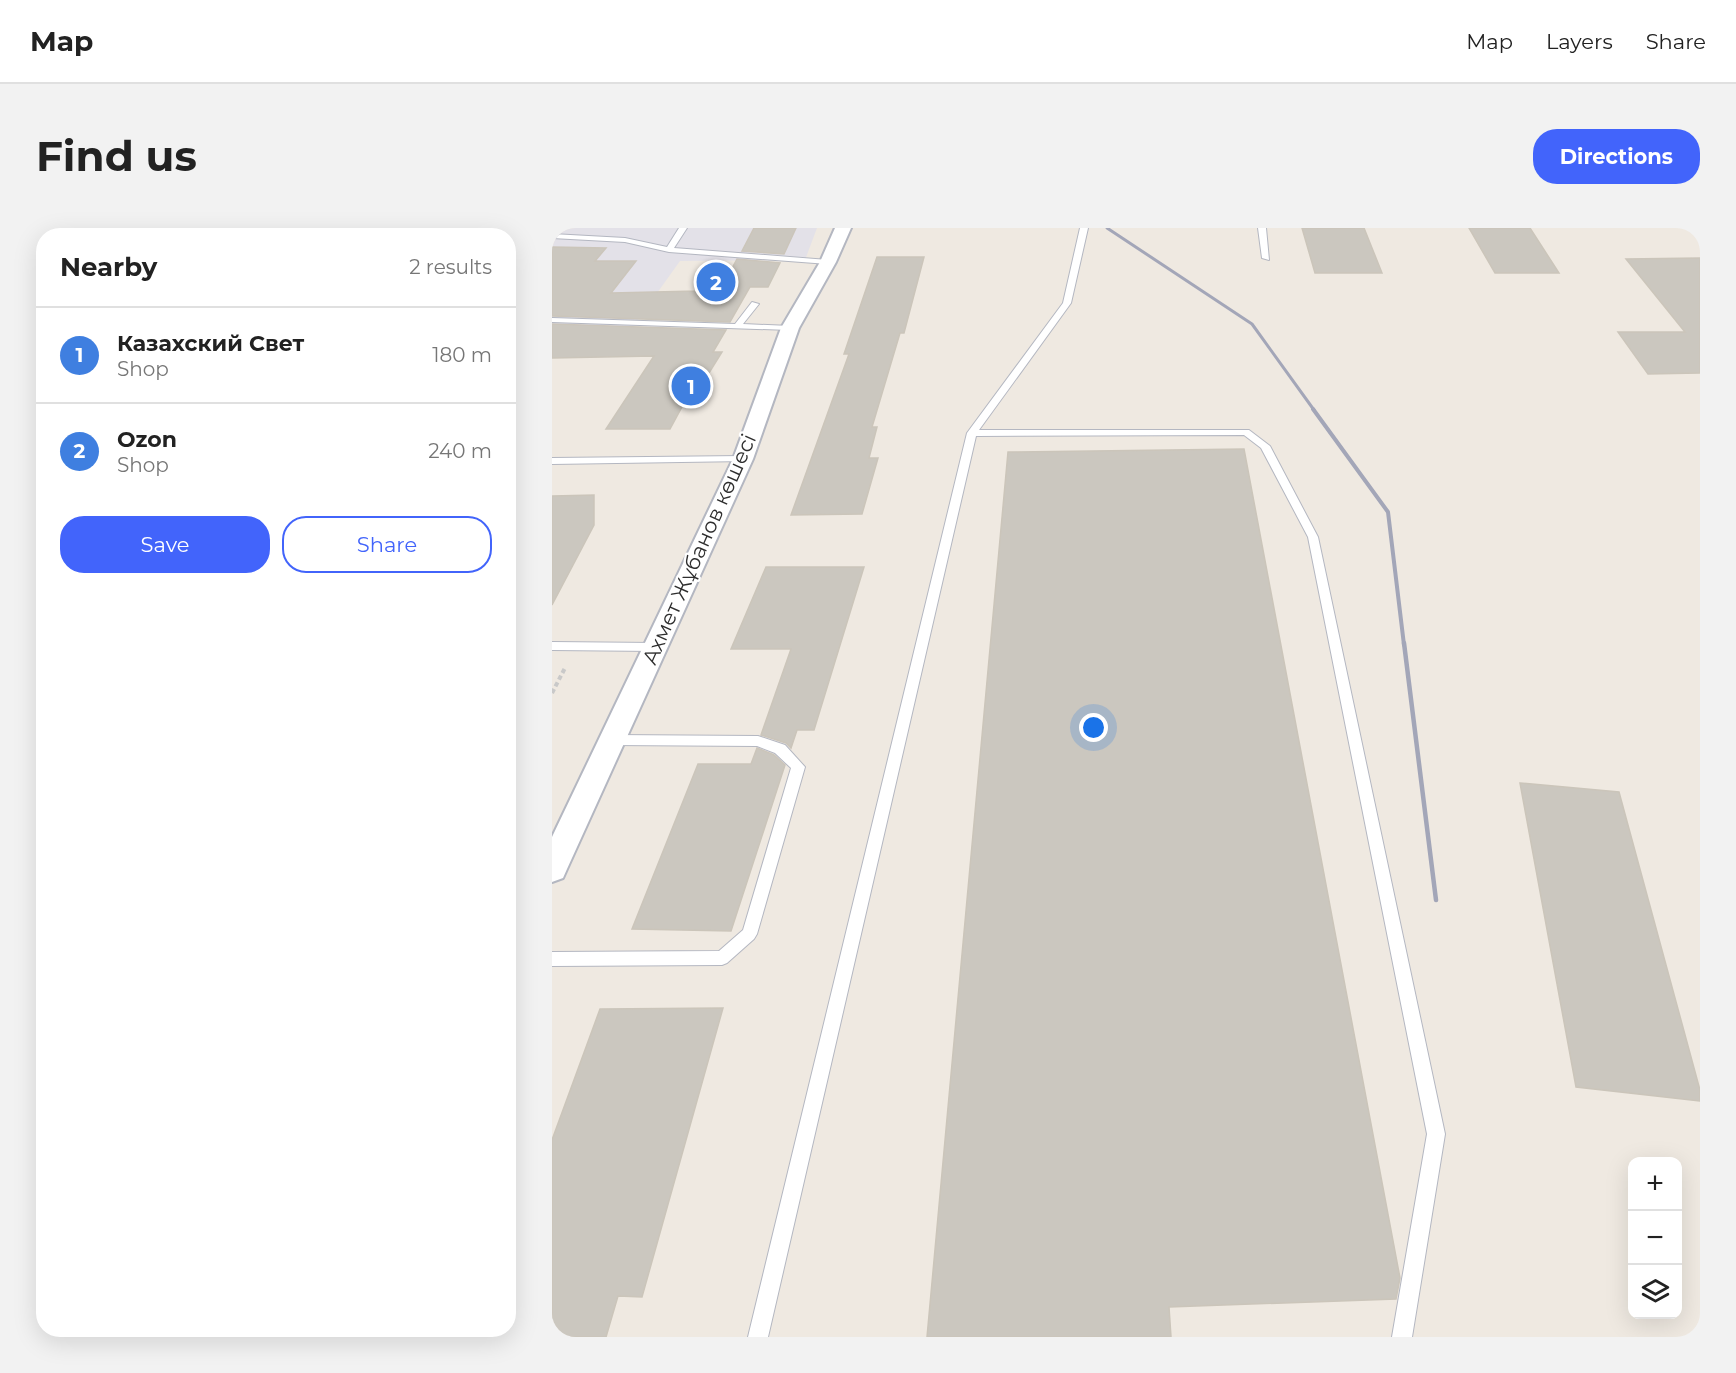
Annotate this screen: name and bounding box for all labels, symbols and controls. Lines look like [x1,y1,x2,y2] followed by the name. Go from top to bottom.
[30,24,93,58] text: Map
[1466,29,1513,54] text: Map
[1546,29,1613,54] text: Layers
[1646,29,1706,54] text: Share
[1533,129,1700,184] button: Directions
[36,130,197,182] text: Find us
[60,251,157,283] text: Nearby
[409,255,492,279] text: 2 results
[696,260,736,304] pin: 2
[117,330,304,357] text: Казахский Свет
[76,343,83,367] text: 1
[432,343,492,367] text: 180 m
[117,357,169,381] text: Shop
[672,364,710,408] pin: 1
[117,426,177,453] text: Ozon
[637,430,761,668] street label: Ахмет Жұбанов көшесі
[74,439,85,463] text: 2
[428,439,492,463] text: 240 m
[117,453,169,477] text: Shop
[60,516,270,573] button: Save
[282,516,492,573] button: Share
[1079,713,1108,742] your location
[1628,1157,1682,1319] map controls
[1628,1157,1682,1211] button: +
[1628,1211,1682,1265] button: −
[1628,1265,1682,1319] button: layers

